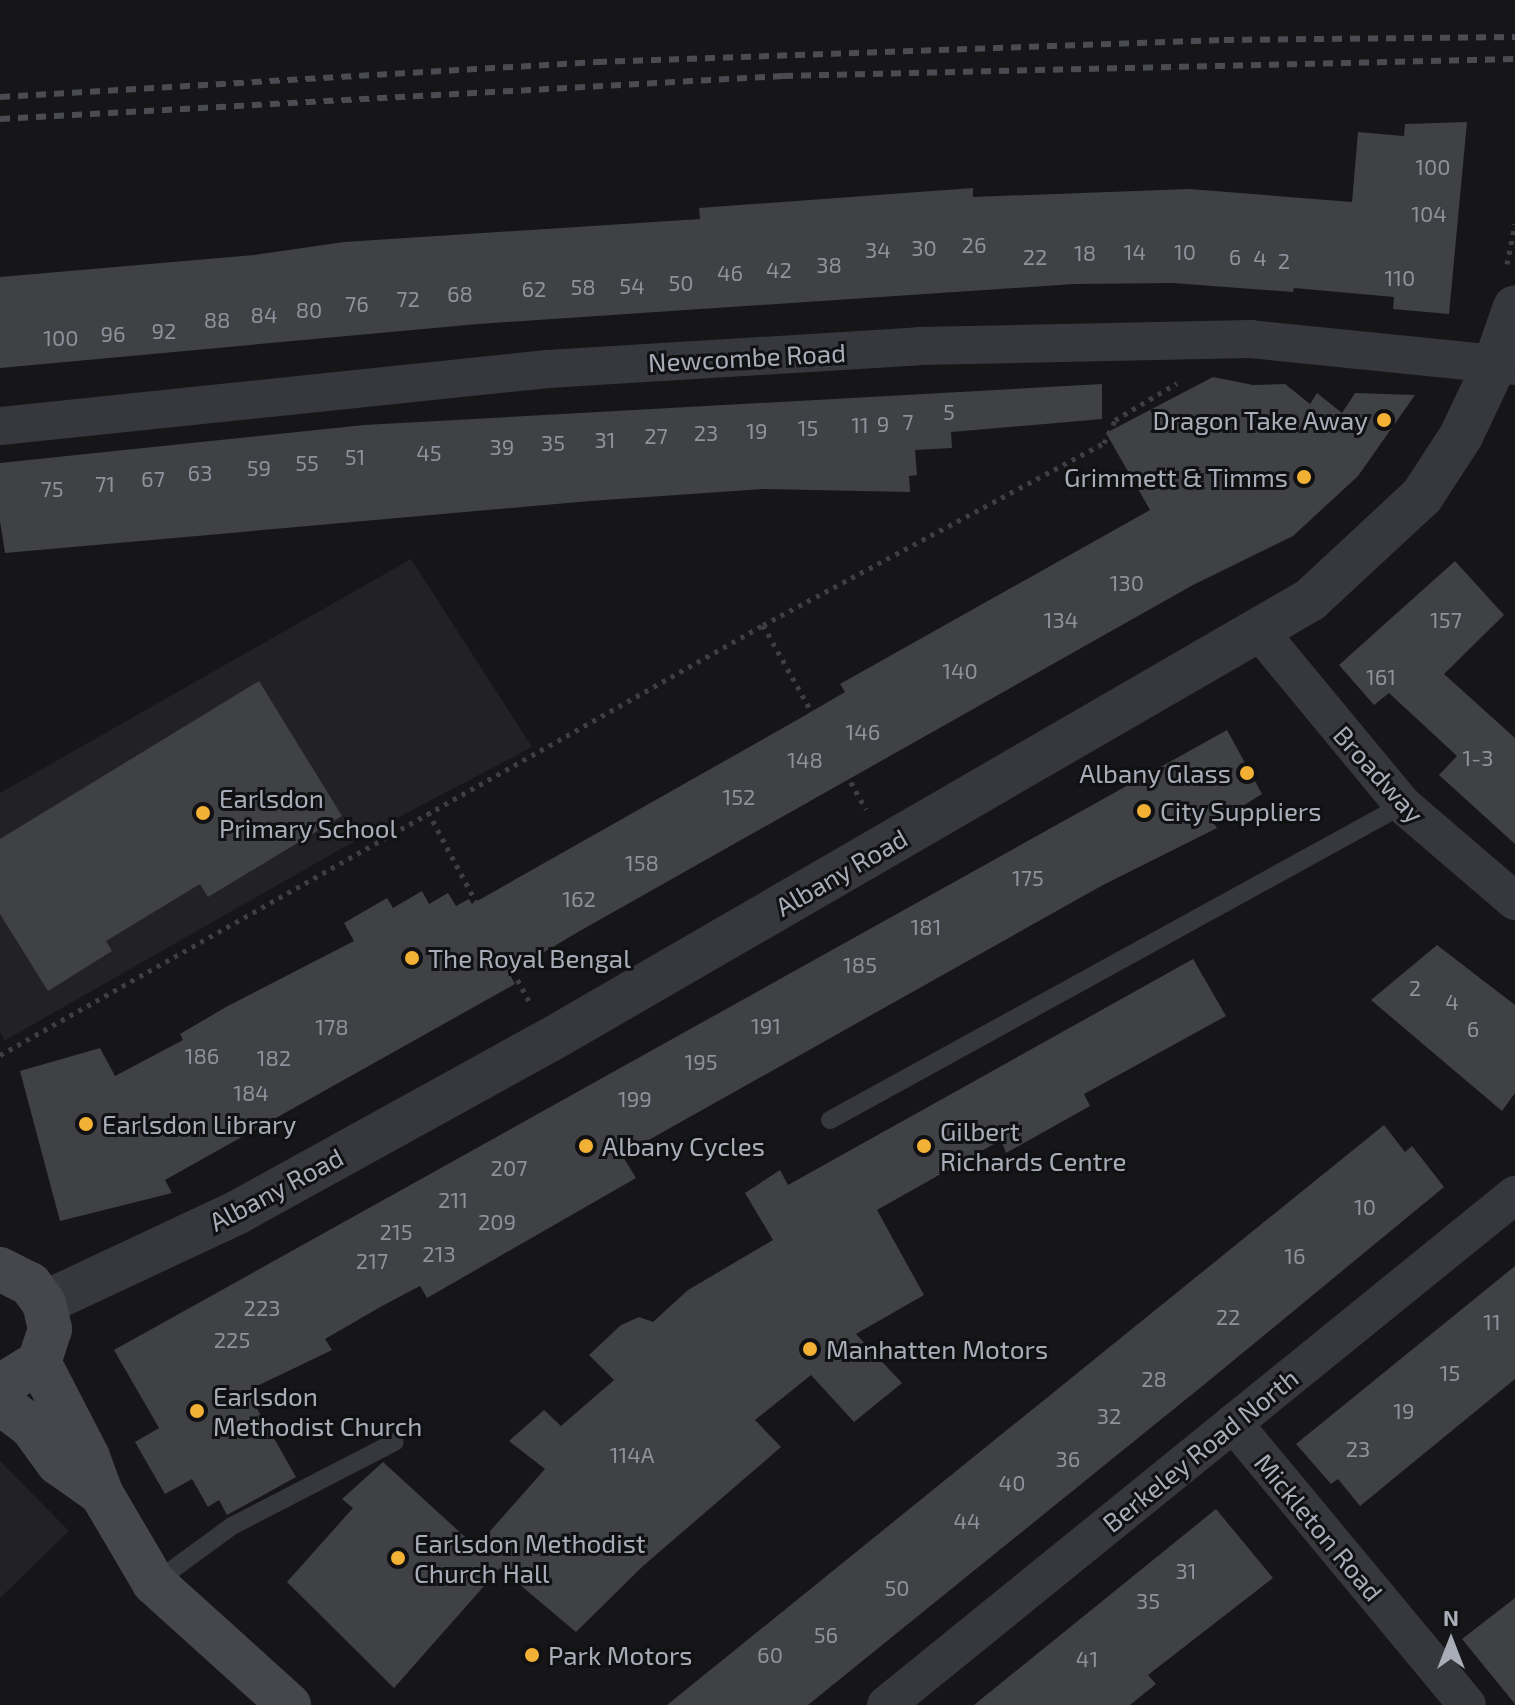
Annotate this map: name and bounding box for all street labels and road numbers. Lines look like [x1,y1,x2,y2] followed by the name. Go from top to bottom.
[647,336,847,378] street label: Newcombe Road
[1327,719,1431,829] street label: Broadway
[769,822,913,922] street label: Albany Road
[204,1141,348,1237] street label: Albany Road
[1096,1362,1304,1538] street label: Berkeley Road North
[1248,1447,1390,1607] street label: Mickleton Road

